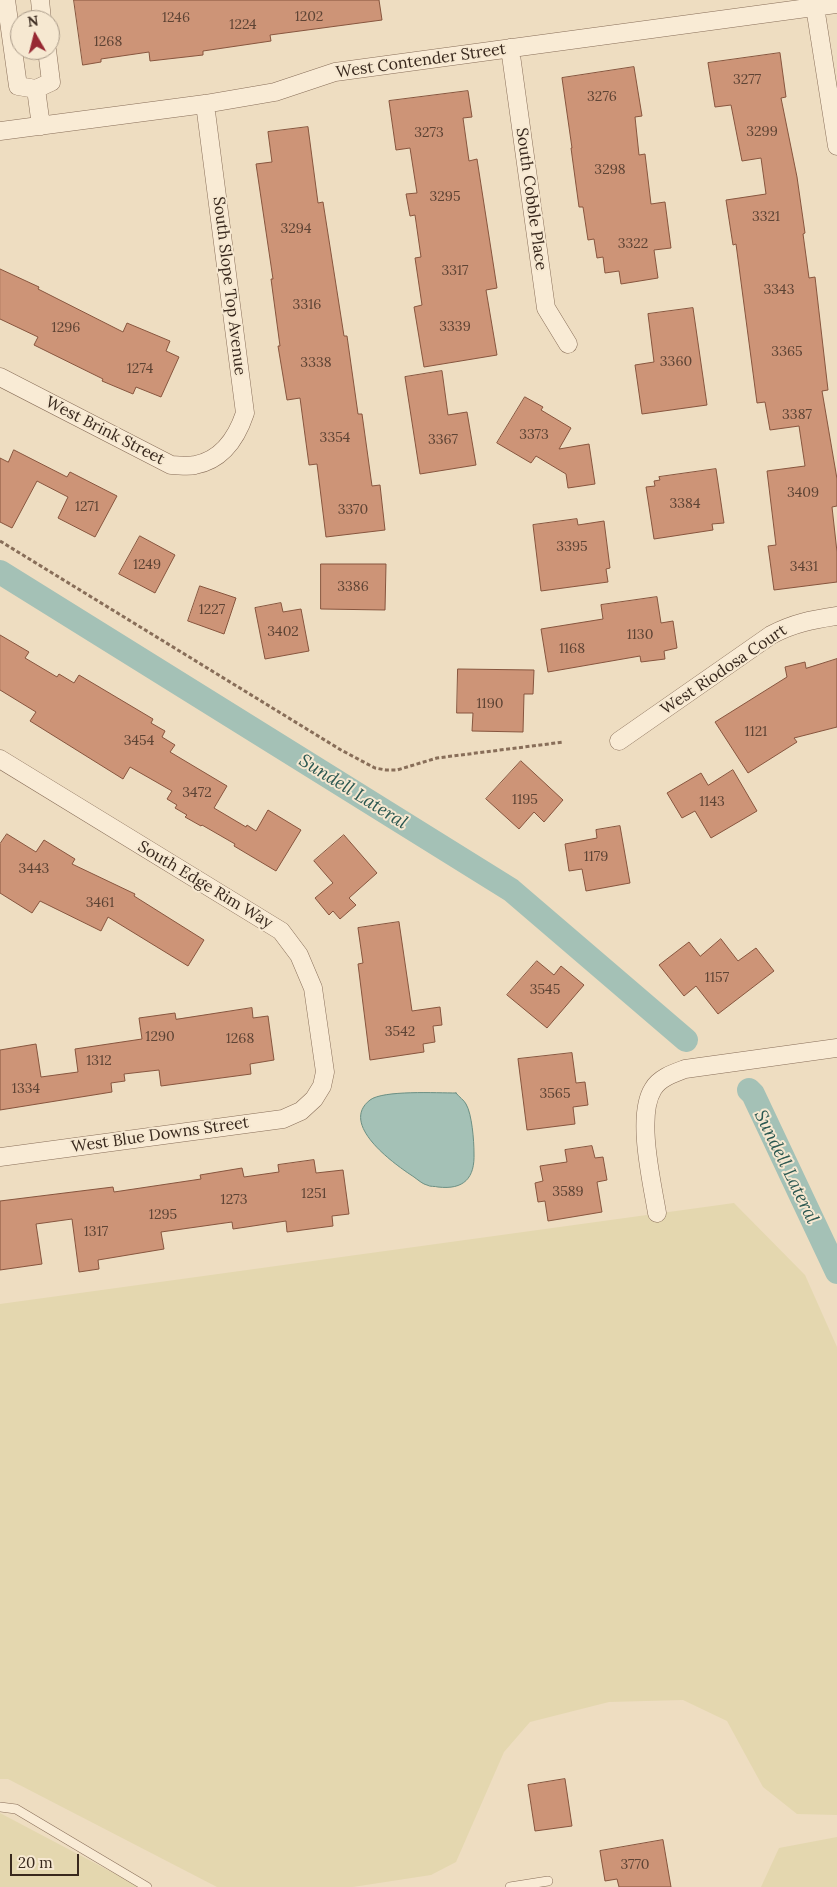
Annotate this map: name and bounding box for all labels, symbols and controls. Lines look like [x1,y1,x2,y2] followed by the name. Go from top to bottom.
[295,9,323,25] house number: 1202
[10,10,60,60] north arrow
[162,10,190,26] house number: 1246
[26,11,40,31] text: N
[229,17,257,33] house number: 1224
[94,34,122,50] house number: 1268
[335,40,507,82] street label: West Contender Street
[733,72,761,88] house number: 3277
[587,89,617,105] house number: 3276
[746,124,778,140] house number: 3299
[414,125,444,141] house number: 3273
[511,127,551,271] street label: South Cobble Place
[594,162,626,178] house number: 3298
[429,189,461,205] house number: 3295
[208,195,250,377] street label: South Slope Top Avenue
[752,209,780,225] house number: 3321
[281,221,311,237] house number: 3294
[618,236,648,252] house number: 3322
[441,263,469,279] house number: 3317
[764,282,794,298] house number: 3343
[293,297,321,313] house number: 3316
[439,319,471,335] house number: 3339
[52,320,80,336] house number: 1296
[771,344,803,360] house number: 3365
[660,354,692,370] house number: 3360
[300,355,332,371] house number: 3338
[127,361,153,377] house number: 1274
[42,393,168,469] street label: West Brink Street
[782,407,812,423] house number: 3387
[519,427,549,443] house number: 3373
[320,430,350,446] house number: 3354
[428,432,458,448] house number: 3367
[787,485,819,501] house number: 3409
[669,496,701,512] house number: 3384
[75,499,99,515] house number: 1271
[338,502,368,518] house number: 3370
[556,539,588,555] house number: 3395
[133,557,161,573] house number: 1249
[790,559,818,575] house number: 3431
[337,579,369,595] house number: 3386
[199,602,225,618] house number: 1227
[657,621,791,719] street label: West Riodosa Court
[267,624,299,640] house number: 3402
[627,627,653,643] house number: 1130
[559,641,585,657] house number: 1168
[477,696,503,712] house number: 1190
[745,724,767,740] house number: 1121
[124,733,154,749] house number: 3454
[295,750,411,834] water label: Sundell Lateral
[182,785,212,801] house number: 3472
[512,792,538,808] house number: 1195
[699,794,725,810] house number: 1143
[134,837,276,933] street label: South Edge Rim Way
[584,849,608,865] house number: 1179
[19,861,49,877] house number: 3443
[86,895,114,911] house number: 3461
[705,970,729,986] house number: 1157
[530,982,560,998] house number: 3545
[385,1024,415,1040] house number: 3542
[145,1029,175,1045] house number: 1290
[226,1031,254,1047] house number: 1268
[86,1053,112,1069] house number: 1312
[12,1081,40,1097] house number: 1334
[539,1086,571,1102] house number: 3565
[749,1107,823,1227] water label: Sundell Lateral
[70,1113,250,1157] street label: West Blue Downs Street
[552,1184,584,1200] house number: 3589
[301,1186,327,1202] house number: 1251
[221,1192,247,1208] house number: 1273
[149,1207,177,1223] house number: 1295
[84,1224,108,1240] house number: 1317
[12,1844,81,1876] scale bar
[18,1853,53,1872] text: 20 m
[620,1857,650,1873] house number: 3770

